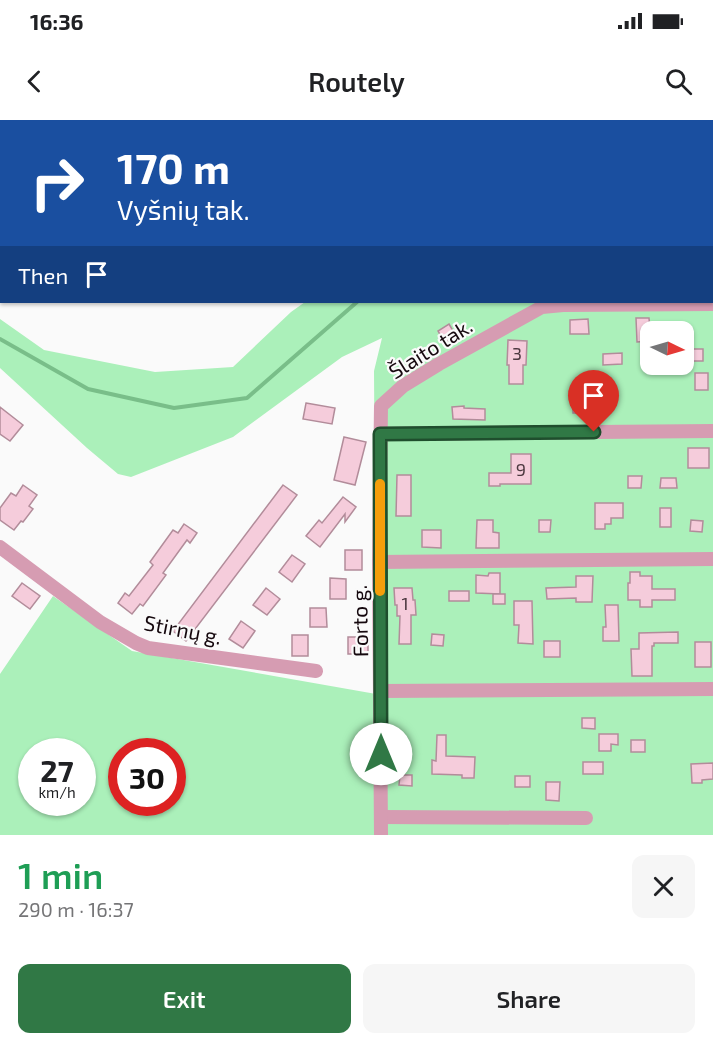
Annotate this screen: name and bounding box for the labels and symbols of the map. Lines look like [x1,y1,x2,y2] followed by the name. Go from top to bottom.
[384,312,476,384] street label: Šlaito tak.
[640,321,694,375] north arrow
[512,342,522,364] house number: 3
[568,370,619,432] pin
[516,458,526,480] house number: 9
[346,585,372,657] street label: Forto g.
[401,592,409,614] house number: 1
[142,609,224,649] street label: Stirnų g.
[349,722,413,786] position arrow
[108,738,186,816] speed limit sign: 30

